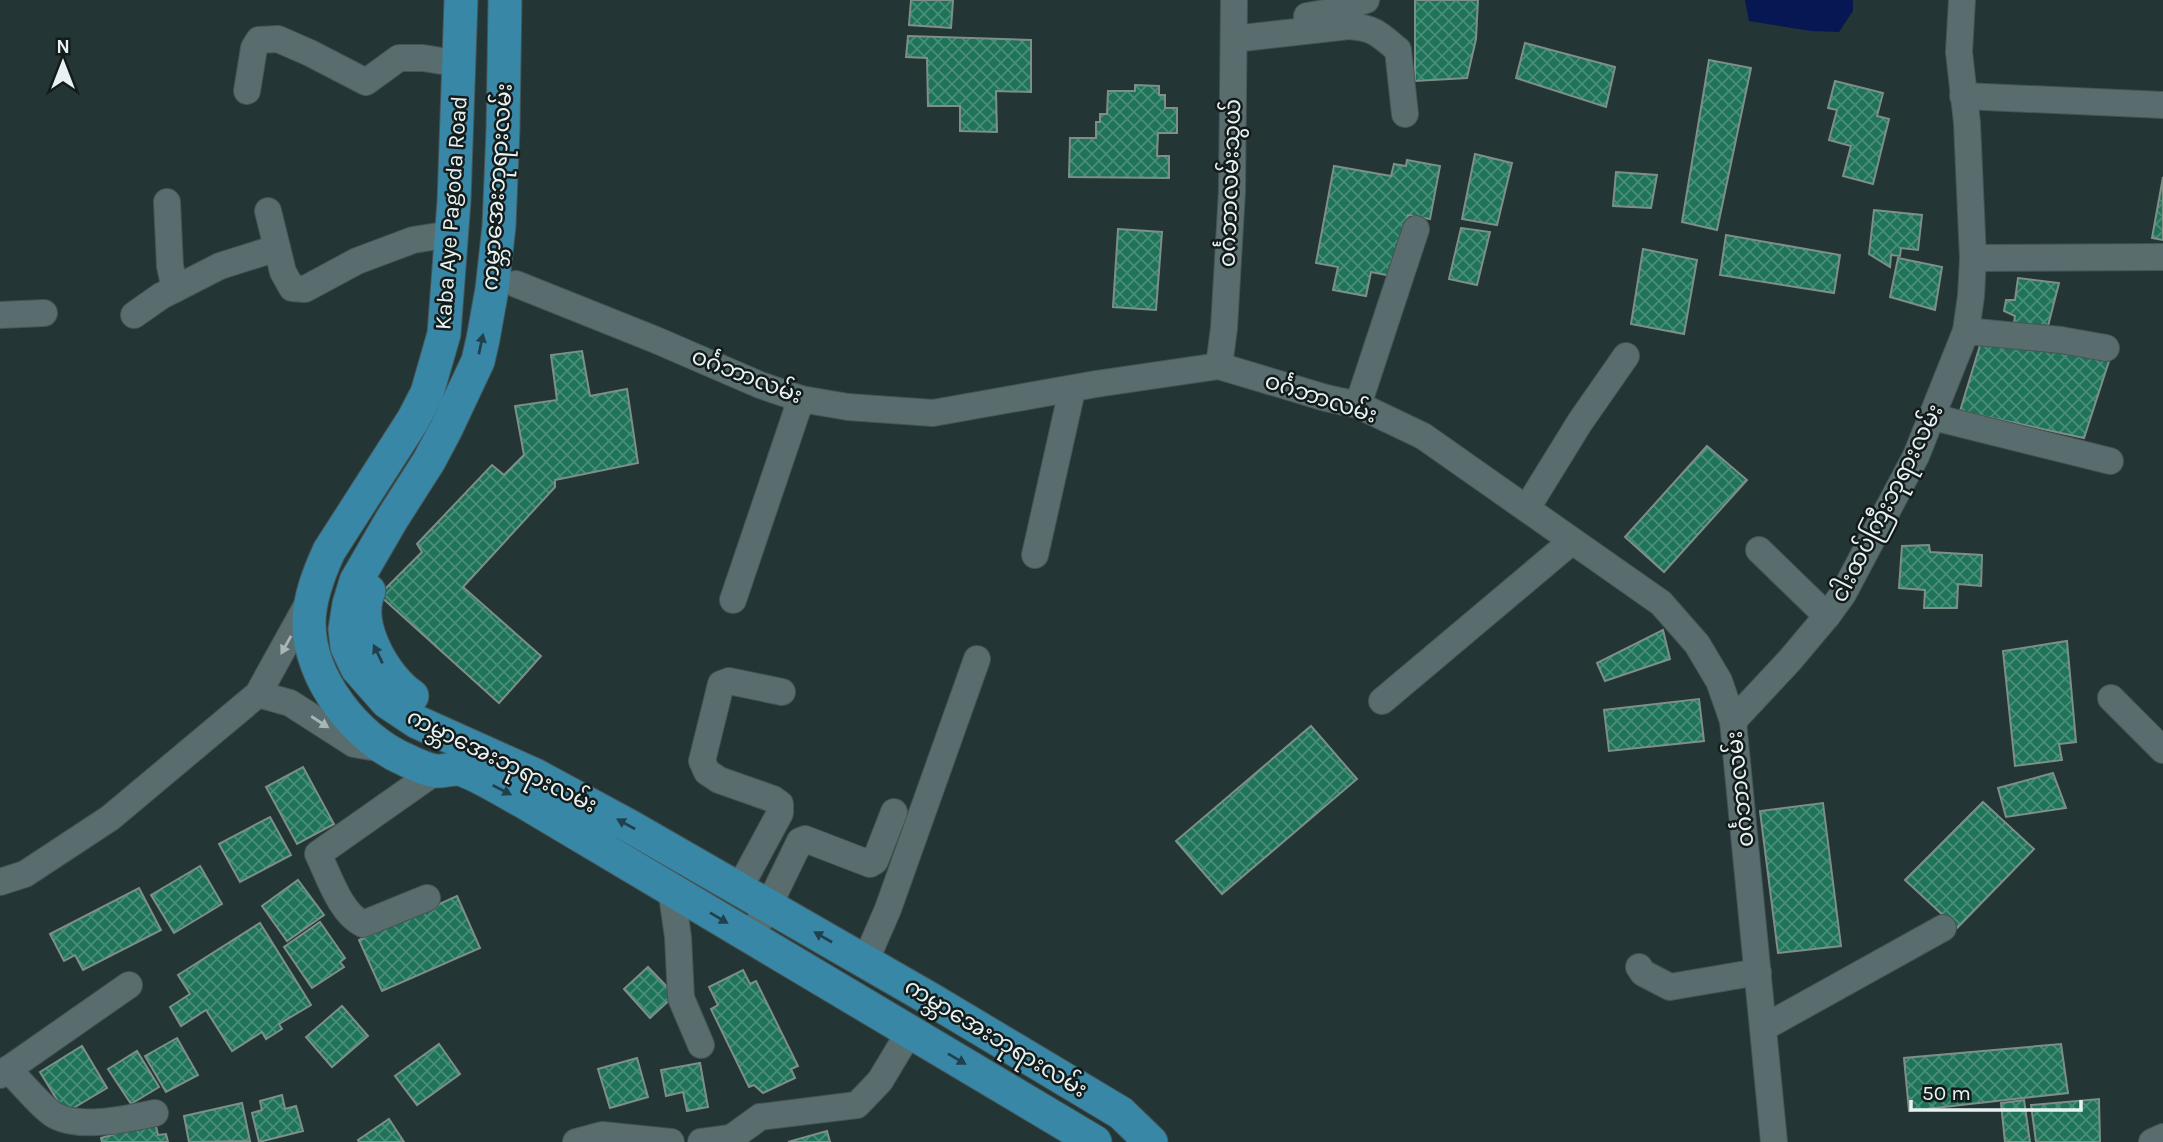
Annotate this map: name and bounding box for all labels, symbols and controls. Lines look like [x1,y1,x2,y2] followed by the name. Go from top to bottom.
[28,28,98,98] north arrow
[56,36,70,58] text: N
[473,82,523,292] street label: ကမ္ဘာအေးဘုရားလမ်း
[429,95,473,331] street label: Kaba Aye Pagoda Road
[1211,98,1250,268] street label: ဝင်္ဂဘာလမ်းသွယ်
[476,333,487,355] one-way arrow
[688,340,807,409] street label: ဝင်္ဂဘာလမ်း
[1261,364,1382,429] street label: ဝင်္ဂဘာလမ်း
[1823,398,1953,609] street label: ငါးထပ်ကြီးဘုရားလမ်း
[280,635,291,655] one-way arrow
[372,644,384,664] one-way arrow
[400,701,603,823] street label: ကမ္ဘာအေးဘုရားလမ်း
[310,715,329,728] one-way arrow
[1717,730,1760,849] street label: ဝင်္ဂဘာလမ်း
[492,785,512,796] one-way arrow
[616,818,635,830] one-way arrow
[710,911,729,924] one-way arrow
[813,931,833,943] one-way arrow
[897,970,1094,1107] street label: ကမ္ဘာအေးဘုရားလမ်း
[947,1053,966,1065] one-way arrow
[1911,1068,2081,1112] scale bar
[1922,1081,1971,1105] text: 50 m

